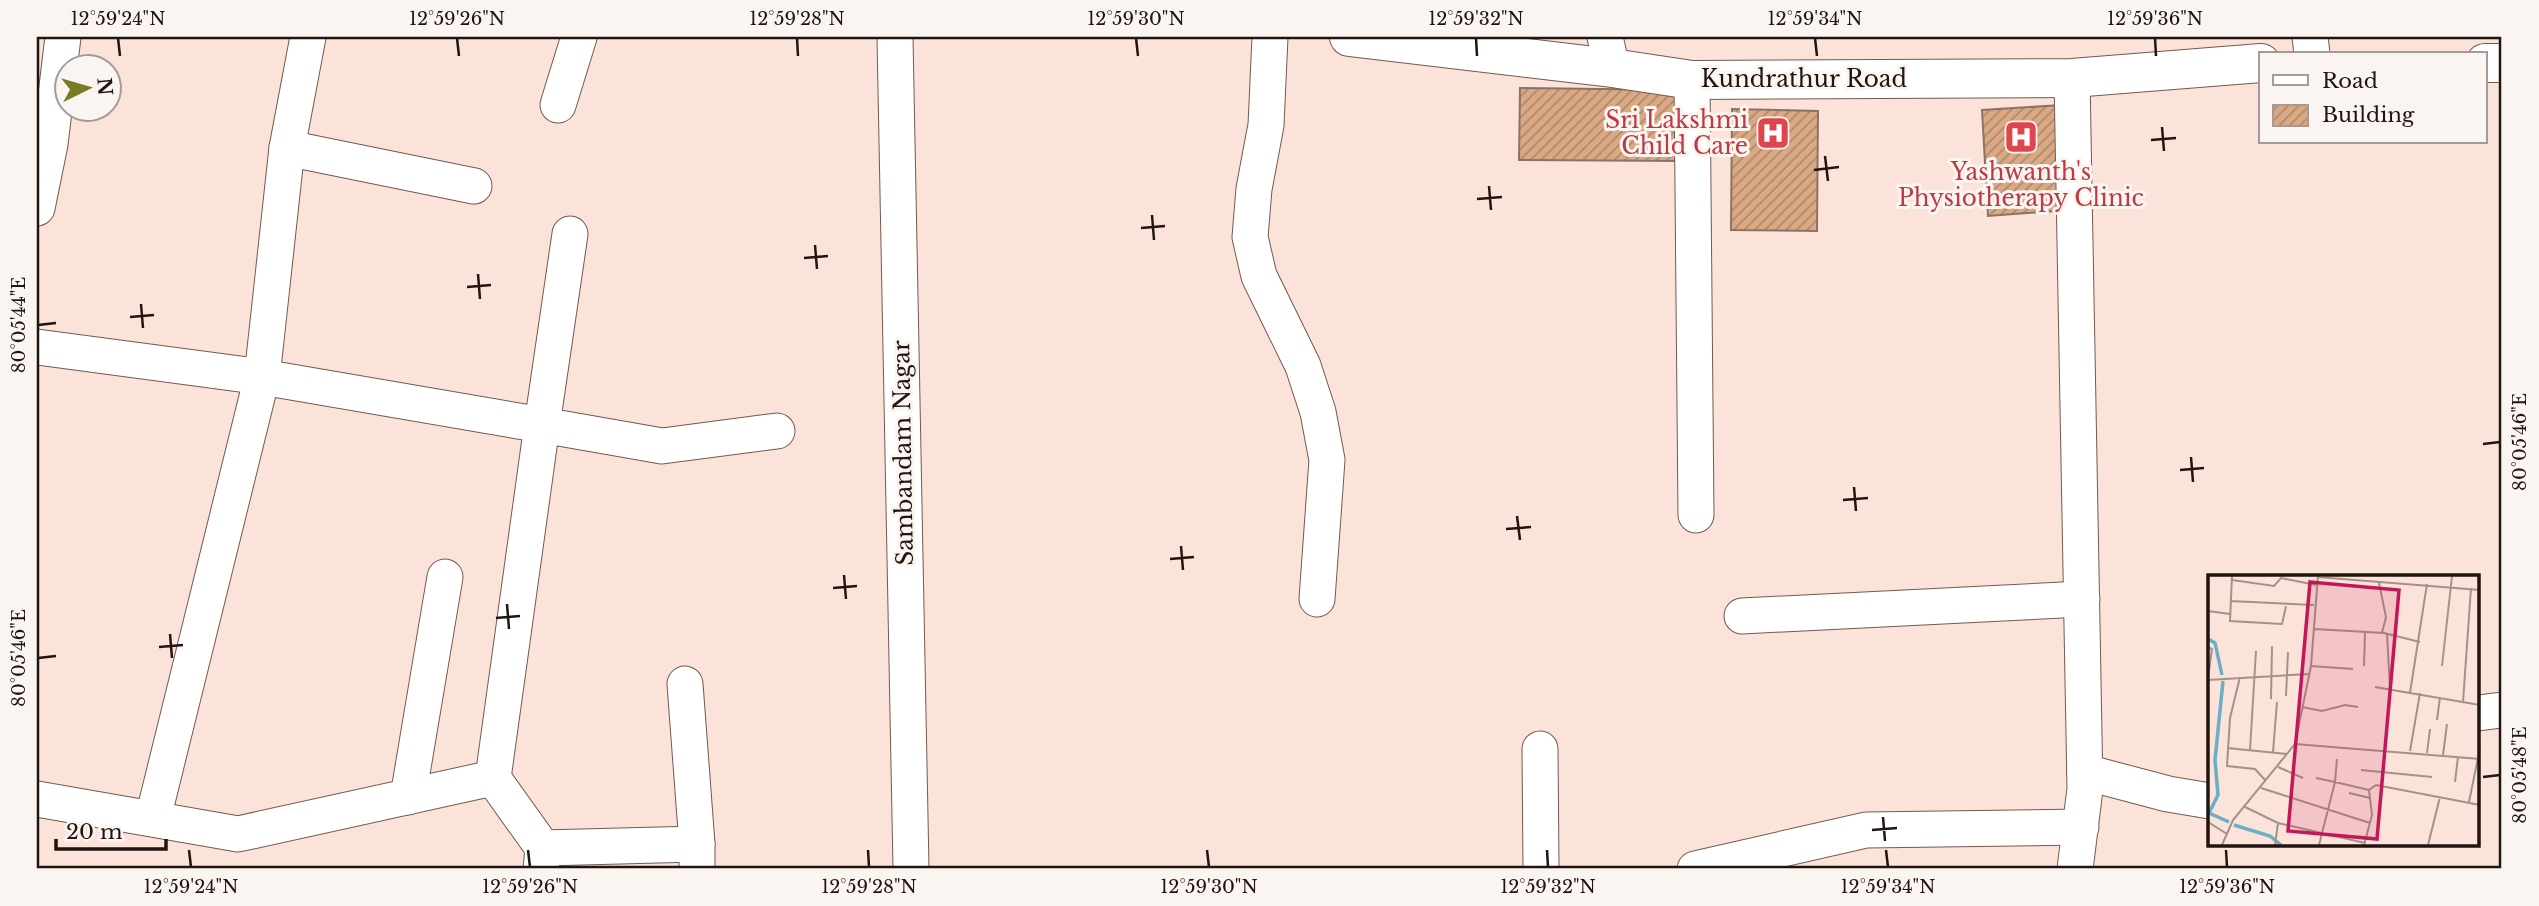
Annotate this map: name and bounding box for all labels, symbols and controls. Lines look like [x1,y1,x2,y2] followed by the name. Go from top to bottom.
[71,8,165,30] text: 12°59'24"N
[409,8,505,30] text: 12°59'26"N
[749,8,845,30] text: 12°59'28"N
[1087,8,1185,30] text: 12°59'30"N
[1428,8,1524,30] text: 12°59'32"N
[1768,8,1862,30] text: 12°59'34"N
[2107,8,2203,30] text: 12°59'36"N
[52,52,122,122] north arrow
[2259,52,2486,144] legend
[1701,65,1907,93] street label: Kundrathur Road
[2322,68,2378,94] text: Road
[92,77,117,97] text: N
[2322,102,2415,128] text: Building
[1605,106,1748,160] place label: Sri Lakshmi Child Care
[1754,114,1792,152] hospital icon: Sri Lakshmi Child Care
[2002,118,2040,156] hospital icon: Yashwanth's Physiotherapy Clinic
[1898,158,2144,212] place label: Yashwanth's Physiotherapy Clinic
[8,277,30,373] text: 80°05'44"E
[887,340,919,566] street label: Sambandam Nagar
[2509,393,2531,491] text: 80°05'46"E
[2208,575,2480,846] inset map
[8,609,30,707] text: 80°05'46"E
[2509,726,2531,824] text: 80°05'48"E
[56,808,166,852] scale bar
[66,819,123,845] text: 20 m
[144,876,238,898] text: 12°59'24"N
[482,876,578,898] text: 12°59'26"N
[821,876,917,898] text: 12°59'28"N
[1160,876,1258,898] text: 12°59'30"N
[1500,876,1596,898] text: 12°59'32"N
[1841,876,1935,898] text: 12°59'34"N
[2179,876,2275,898] text: 12°59'36"N

